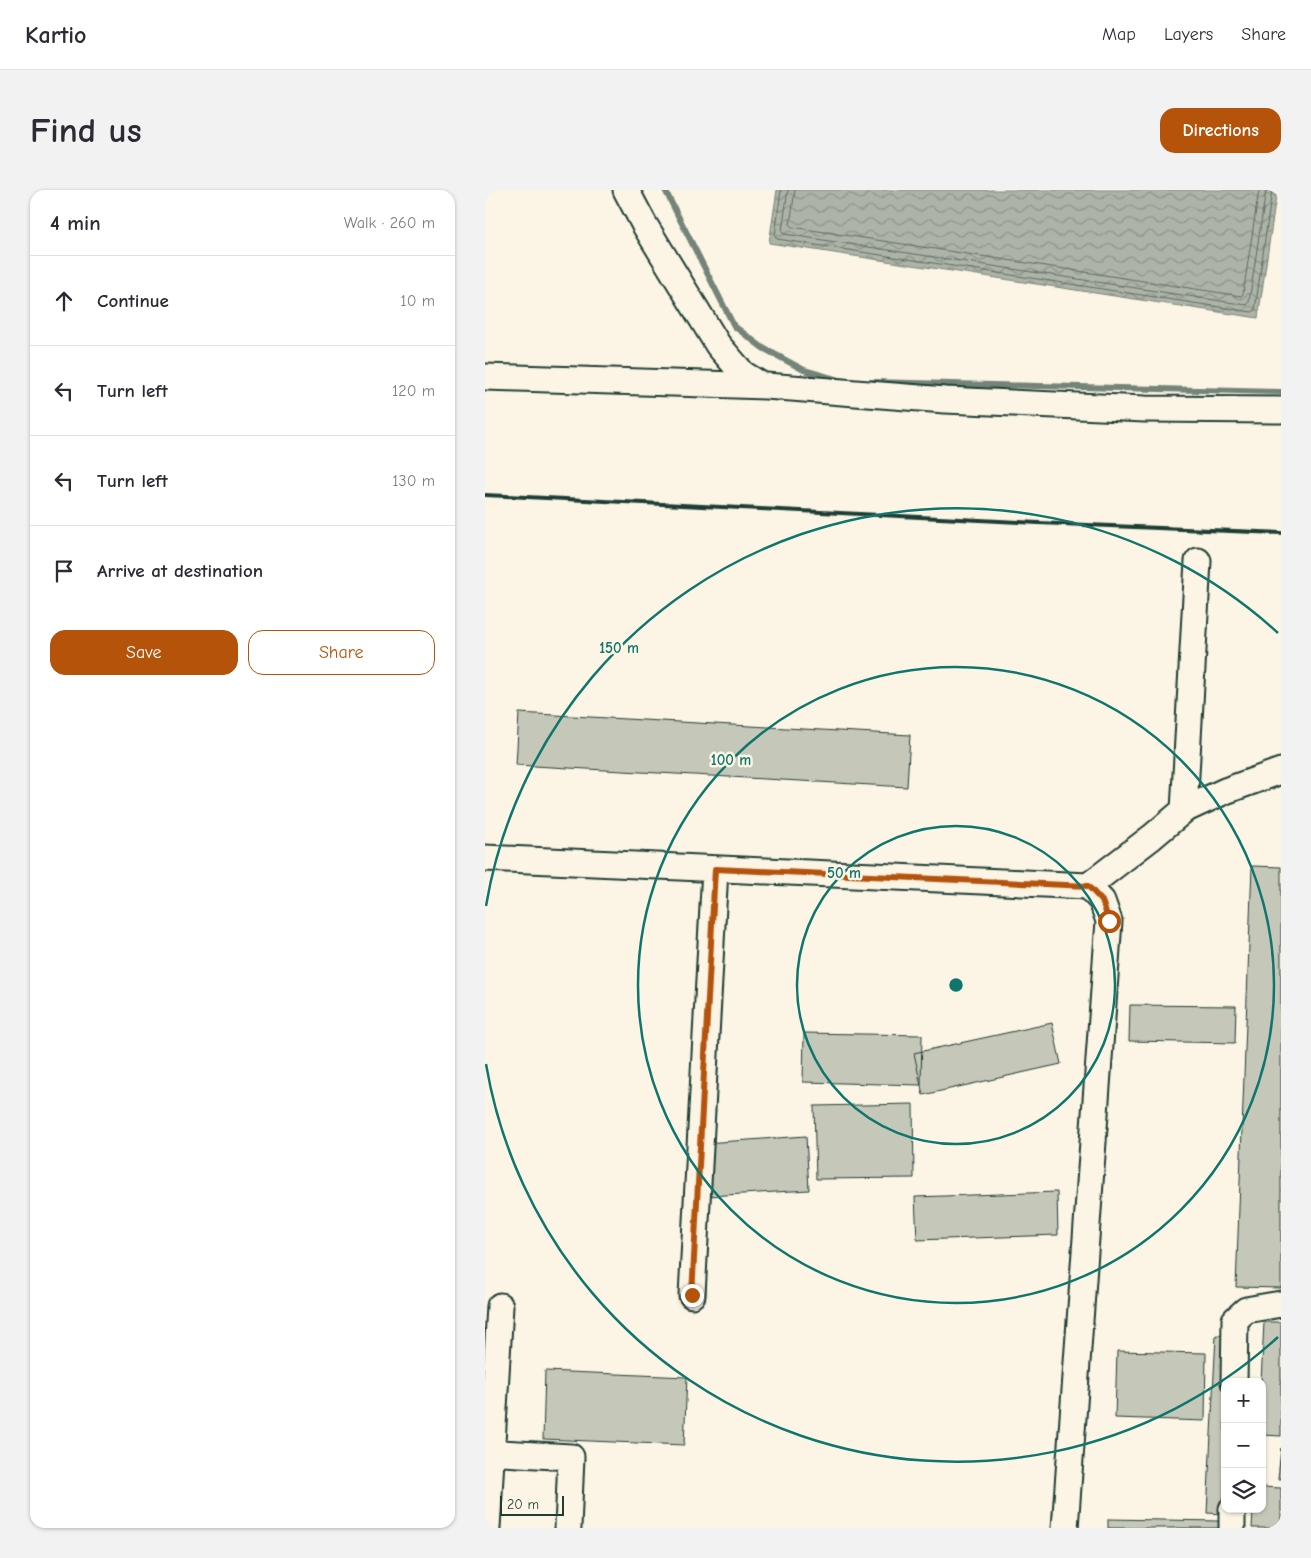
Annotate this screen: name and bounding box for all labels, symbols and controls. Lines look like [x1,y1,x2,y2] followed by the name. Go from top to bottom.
[25,21,87,49] text: Kartio
[1102,24,1136,45] text: Map
[1164,24,1213,45] text: Layers
[1241,24,1286,45] text: Share
[1160,108,1281,153] button: Directions
[30,110,142,151] text: Find us
[50,211,101,235] text: 4 min
[344,214,435,232] text: Walk · 260 m
[50,287,78,315] icon: ahead
[97,290,169,312] text: Continue
[400,292,435,310] text: 10 m
[50,377,78,405] icon: left
[97,380,168,402] text: Turn left
[392,382,435,400] text: 120 m
[50,467,78,495] icon: left
[97,470,168,492] text: Turn left
[392,472,435,490] text: 130 m
[50,557,78,585] icon: arrive
[97,560,263,582] text: Arrive at destination
[50,630,238,675] button: Save
[248,630,435,675] button: Share
[599,639,639,657] text: 150 m
[711,751,751,769] text: 100 m
[827,864,861,882] text: 50 m
[1098,910,1121,933] route start
[947,976,965,994] centre of rings
[681,1284,704,1307] route end
[1221,1378,1266,1513] map controls
[1221,1378,1266,1423] button: +
[1221,1423,1266,1468] button: −
[1221,1468,1266,1513] button: layers
[500,1493,564,1516] scale bar
[507,1496,539,1513] text: 20 m

